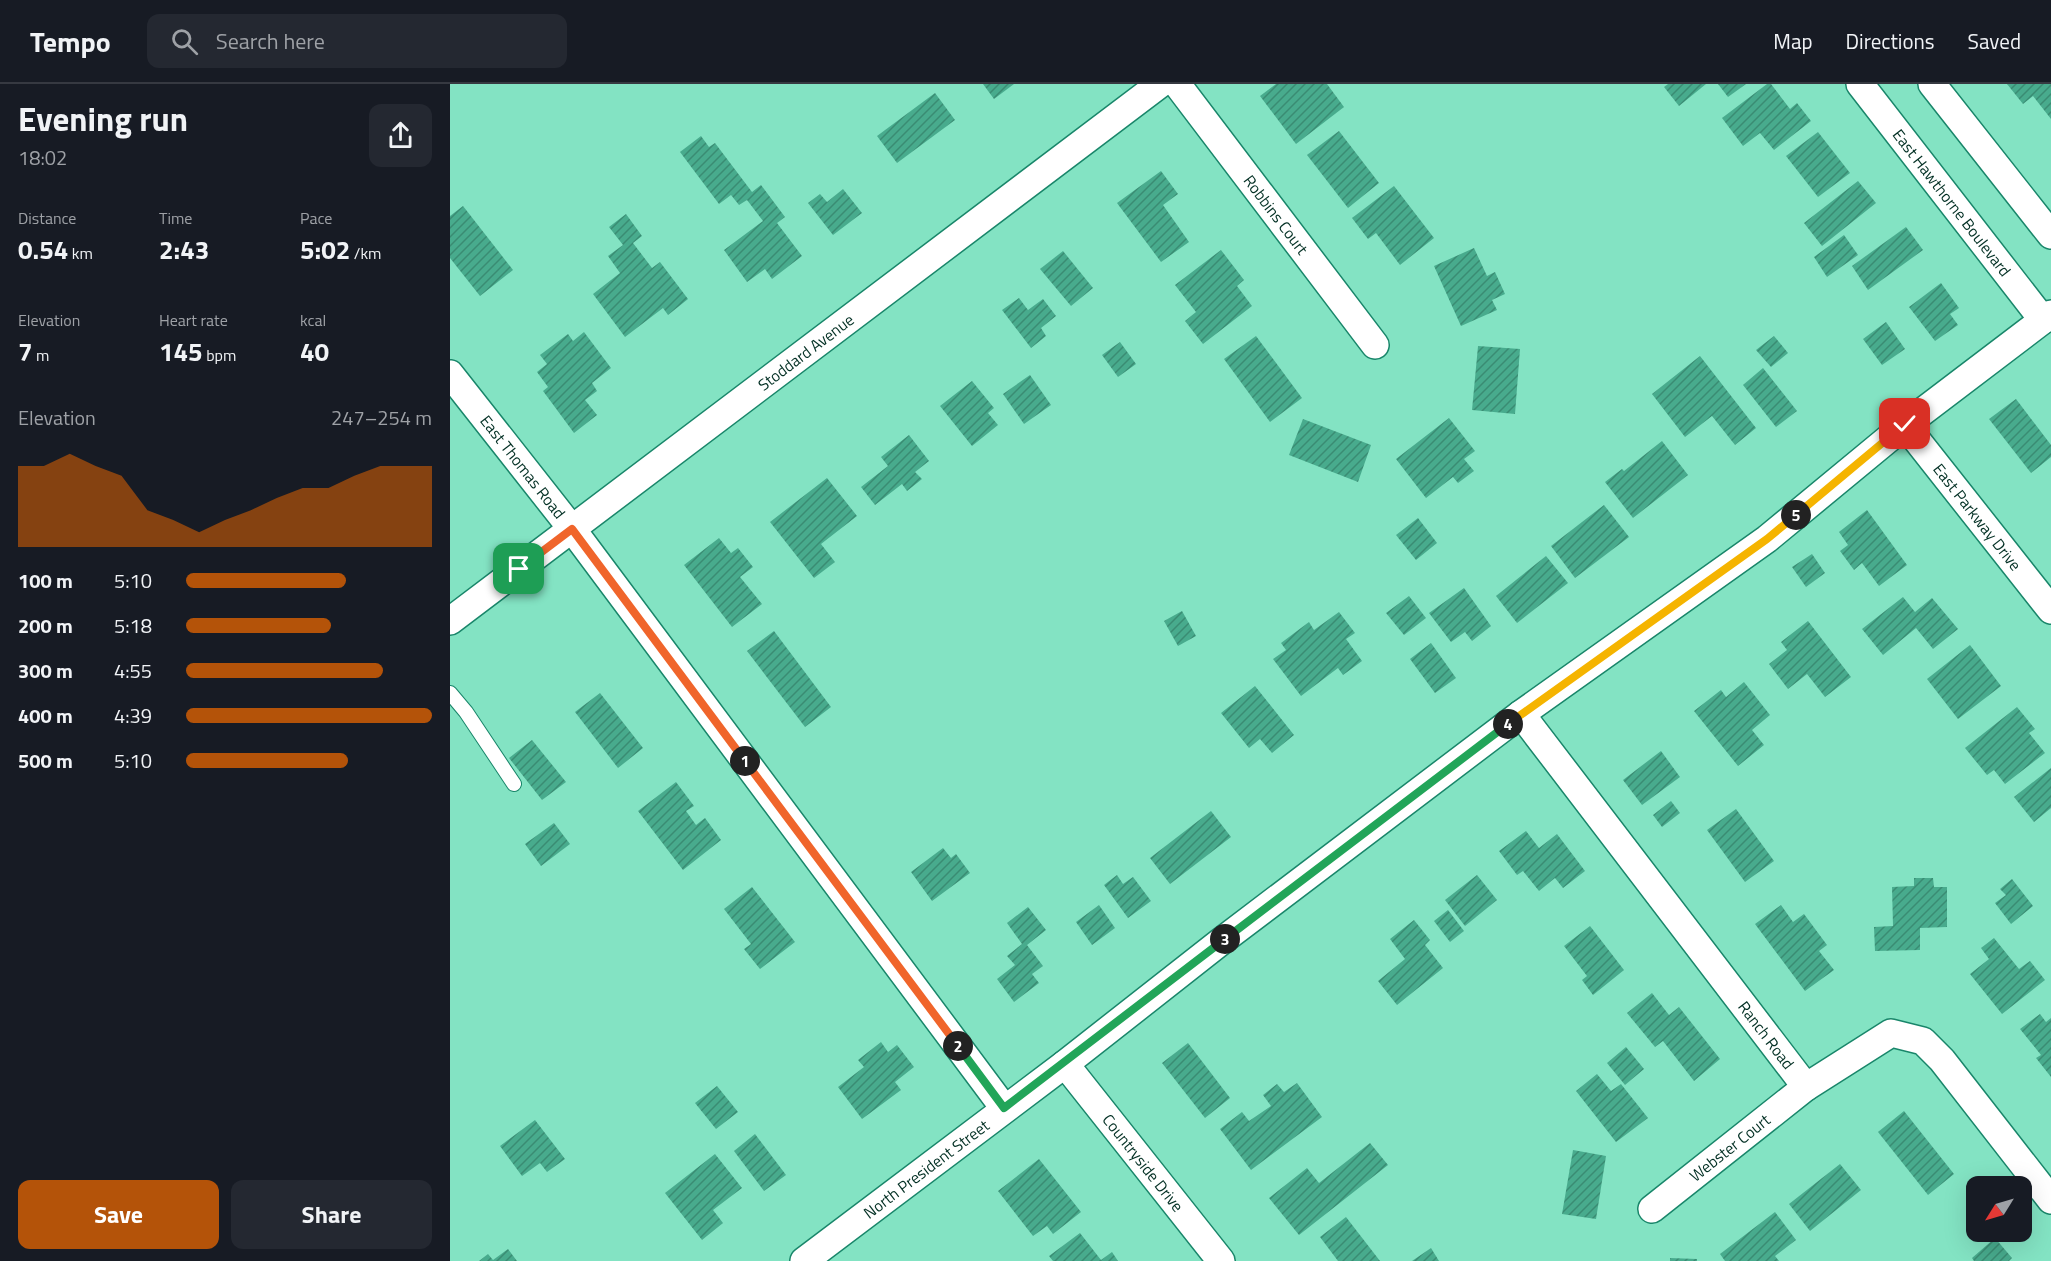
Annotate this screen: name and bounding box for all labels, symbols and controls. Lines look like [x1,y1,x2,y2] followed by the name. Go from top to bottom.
[147,14,567,68] search box
[30,20,111,63] text: Tempo
[216,24,325,58] text: Search here
[168,25,201,58] icon: search
[1773,25,1813,57] text: Map
[1846,25,1935,57] text: Directions
[1968,25,2021,57] text: Saved
[18,94,188,144] text: Evening run
[369,104,432,167] button: share
[1887,124,2017,281] street label: East Hawthorne Boulevard
[18,142,67,173] text: 18:02
[1238,170,1315,260] street label: Robbins Court
[18,206,76,230] text: Distance
[159,206,192,230] text: Time
[300,206,332,230] text: Pace
[18,230,68,269] text: 0.54
[159,230,209,269] text: 2:43
[300,230,350,269] text: 5:02
[68,241,93,265] text: km
[350,241,382,265] text: /km
[18,308,80,332] text: Elevation
[159,308,228,332] text: Heart rate
[300,308,326,332] text: kcal
[753,308,859,396] street label: Stoddard Avenue
[18,332,33,371] text: 7
[159,332,203,371] text: 145
[300,332,329,371] text: 40
[33,343,49,367] text: m
[203,343,236,367] text: bpm
[1879,398,1930,449] pin
[18,402,96,433] text: Elevation
[331,402,432,433] text: 247–254 m
[1888,407,1921,440] icon: check
[475,410,571,524] street label: East Thomas Road
[1928,458,2027,576] street label: East Parkway Drive
[1781,500,1811,530] pin: 5
[1792,503,1800,527] text: 5
[493,543,544,594] pin
[502,552,535,585] icon: arrive
[18,565,73,596] text: 100 m
[114,565,152,596] text: 5:10
[18,610,73,641] text: 200 m
[114,610,152,641] text: 5:18
[18,655,73,686] text: 300 m
[114,655,152,686] text: 4:55
[18,700,73,731] text: 400 m
[114,700,152,731] text: 4:39
[1493,709,1523,739] pin: 4
[1504,712,1512,736] text: 4
[18,745,73,776] text: 500 m
[114,745,152,776] text: 5:10
[730,746,760,776] pin: 1
[741,749,749,773] text: 1
[1210,924,1240,954] pin: 3
[1221,927,1229,951] text: 3
[1732,996,1800,1074] street label: Ranch Road
[943,1031,973,1061] pin: 2
[954,1034,962,1058] text: 2
[1684,1108,1775,1187] street label: Webster Court
[1097,1109,1190,1217] street label: Countryside Drive
[858,1113,994,1224] street label: North President Street
[1966,1176,2032,1242] north arrow
[1966,1176,2032,1242] map controls
[18,1180,219,1249] button: Save
[231,1180,432,1249] button: Share

